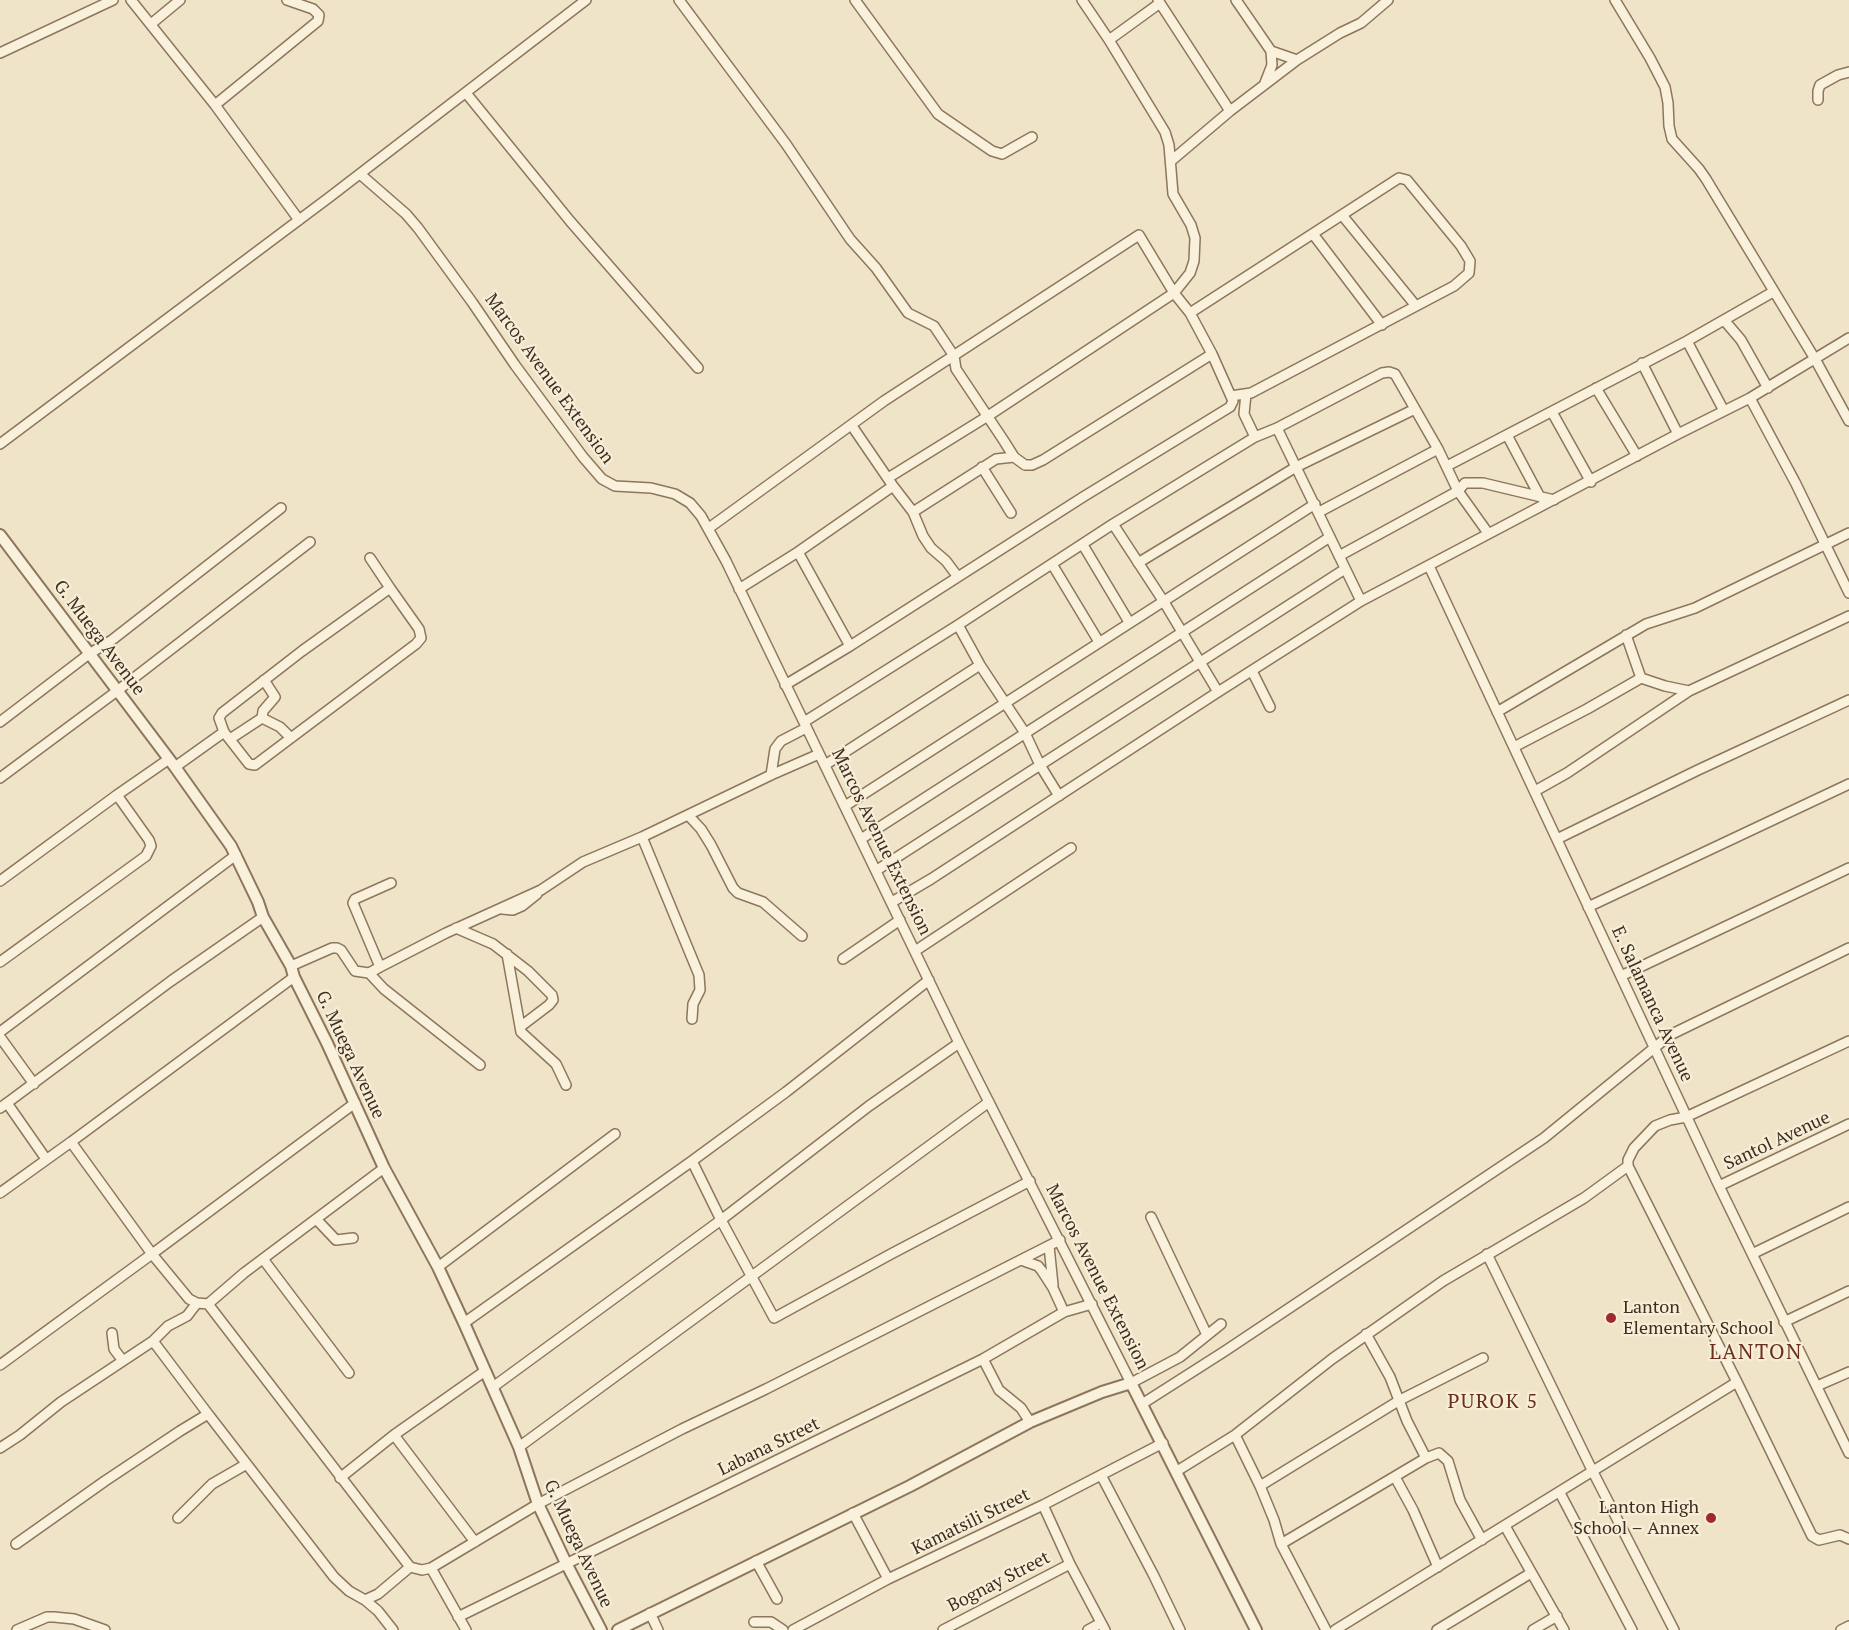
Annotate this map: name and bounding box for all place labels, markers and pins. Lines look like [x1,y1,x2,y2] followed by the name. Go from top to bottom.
[1623,1297,1774,1340] place label: Lanton Elementary School
[1604,1311,1618,1325] marker: Lanton Elementary School
[1573,1497,1699,1540] place label: Lanton High School – Annex
[1704,1511,1718,1525] marker: Lanton High School – Annex

